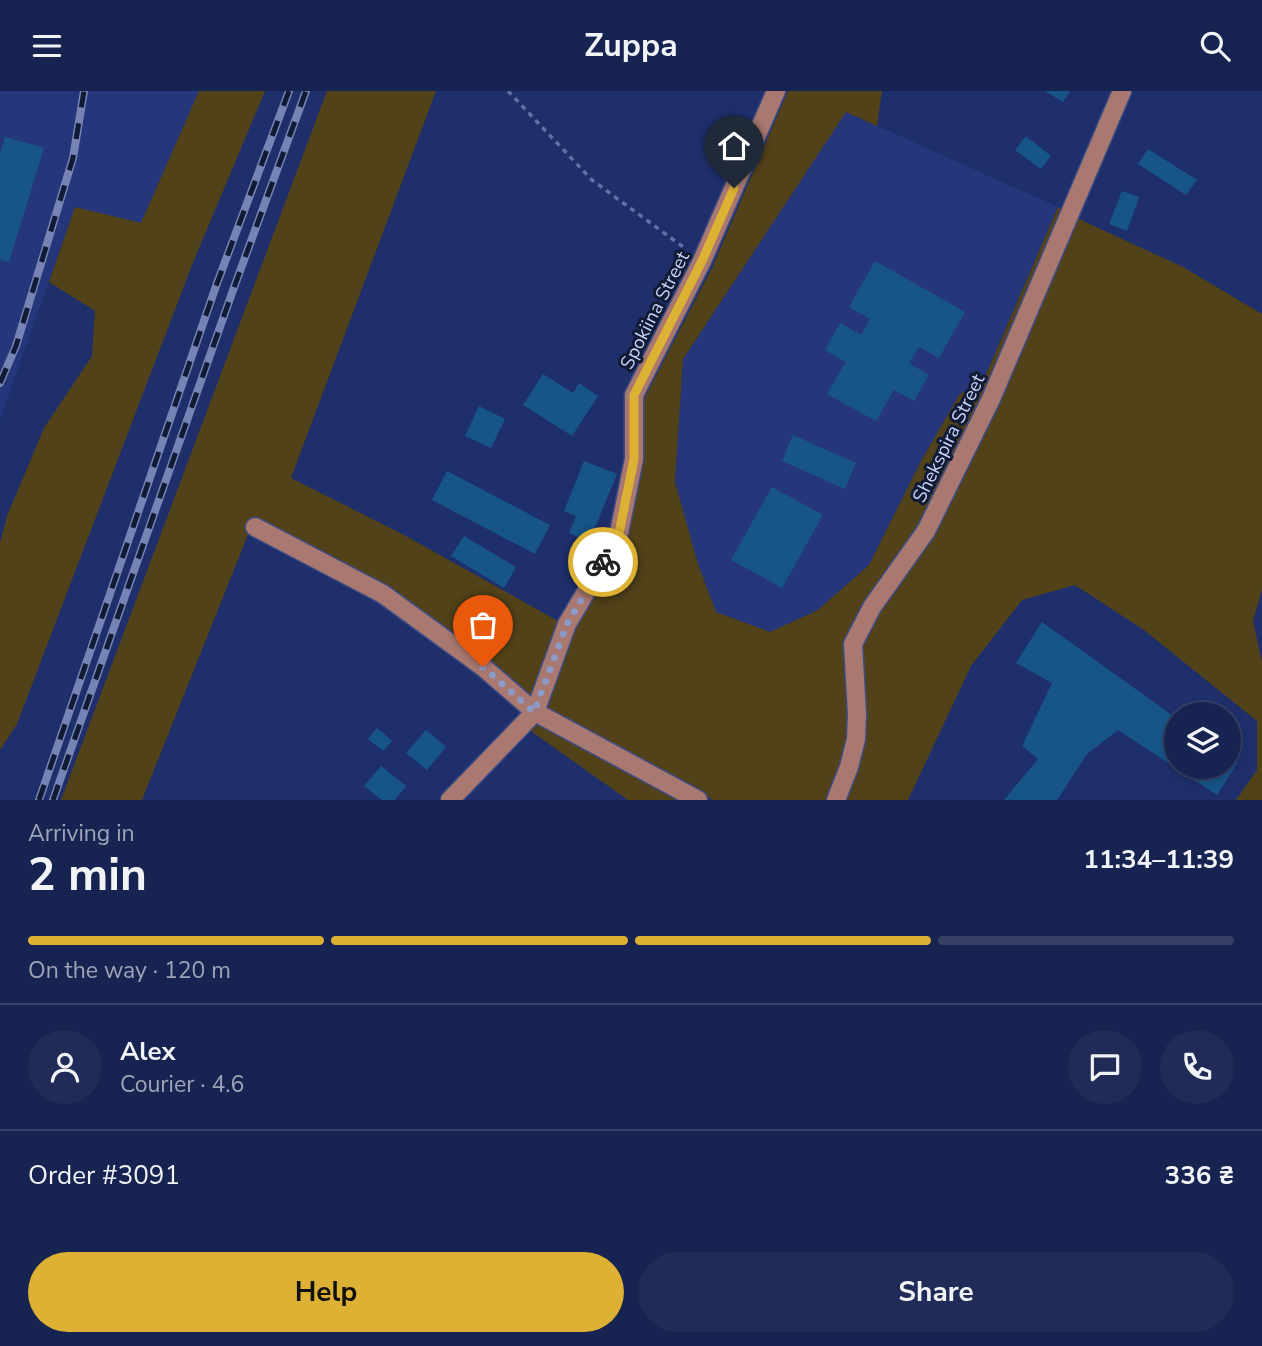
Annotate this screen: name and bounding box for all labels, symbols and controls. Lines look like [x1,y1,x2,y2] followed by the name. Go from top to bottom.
[584,24,678,67] text: Zuppa
[28,27,66,65] icon: menu
[1196,27,1234,65] icon: search
[704,116,764,188] pin
[715,127,753,165] icon: home
[614,247,696,374] street label: Spokiina Street
[907,369,991,507] street label: Shekspira Street
[568,527,638,597] courier
[584,543,622,581] icon: bike
[453,595,513,667] pin
[464,606,502,644] icon: bag
[1164,702,1241,779] map controls
[1164,702,1241,779] button: layers
[28,818,135,849] text: Arriving in
[1083,842,1234,877] text: 11:34–11:39
[28,843,147,906] text: 2 min
[28,955,231,986] text: On the way · 120 m
[28,1030,102,1104] button: person
[1068,1030,1142,1104] button: chat
[1160,1030,1234,1104] button: phone
[120,1034,176,1069] text: Alex
[120,1069,244,1100] text: Courier · 4.6
[28,1158,180,1193] text: Order #3091
[1165,1158,1234,1193] text: 336 ₴
[28,1252,624,1332] button: Help
[638,1252,1234,1332] button: Share

